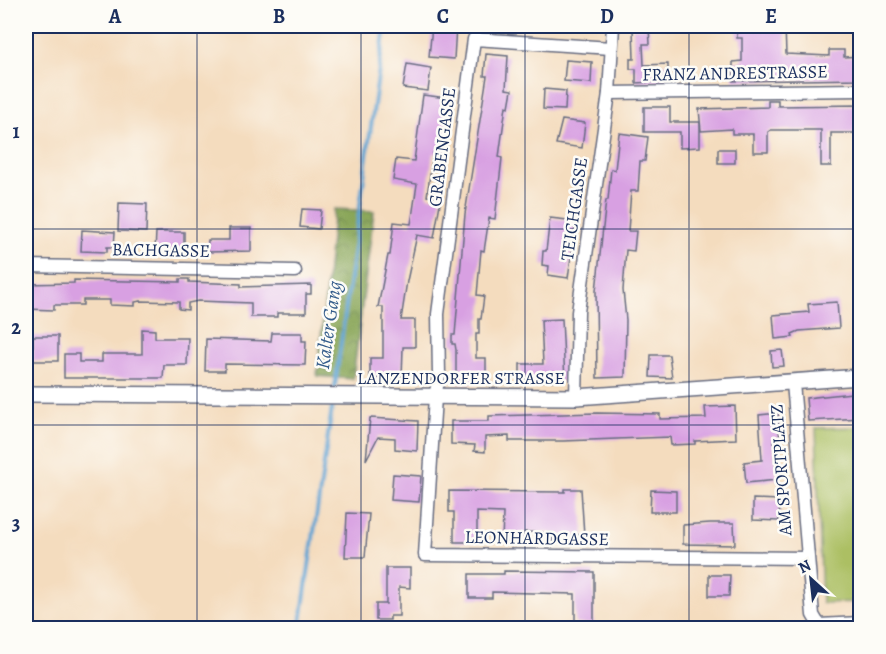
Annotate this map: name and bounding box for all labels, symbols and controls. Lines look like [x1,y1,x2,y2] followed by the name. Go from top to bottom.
[108,3,122,30] text: A
[273,3,285,30] text: B
[437,3,449,30] text: C
[600,3,614,30] text: D
[765,3,777,30] text: E
[642,59,828,87] street label: FRANZ ANDRESTRASSE
[423,86,461,208] street label: GRABENGASSE
[12,118,20,145] text: 1
[555,156,593,262] street label: TEICHGASSE
[112,237,210,263] street label: BACHGASSE
[309,279,348,371] water label: Kalter Gang
[11,314,21,341] text: 2
[357,366,565,390] street label: LANZENDORFER STRASSE
[764,403,798,538] street label: AM SPORTPLATZ
[12,510,20,537] text: 3
[465,525,609,551] street label: LEONHARDGASSE
[781,549,841,609] north arrow
[794,554,815,579] text: N

